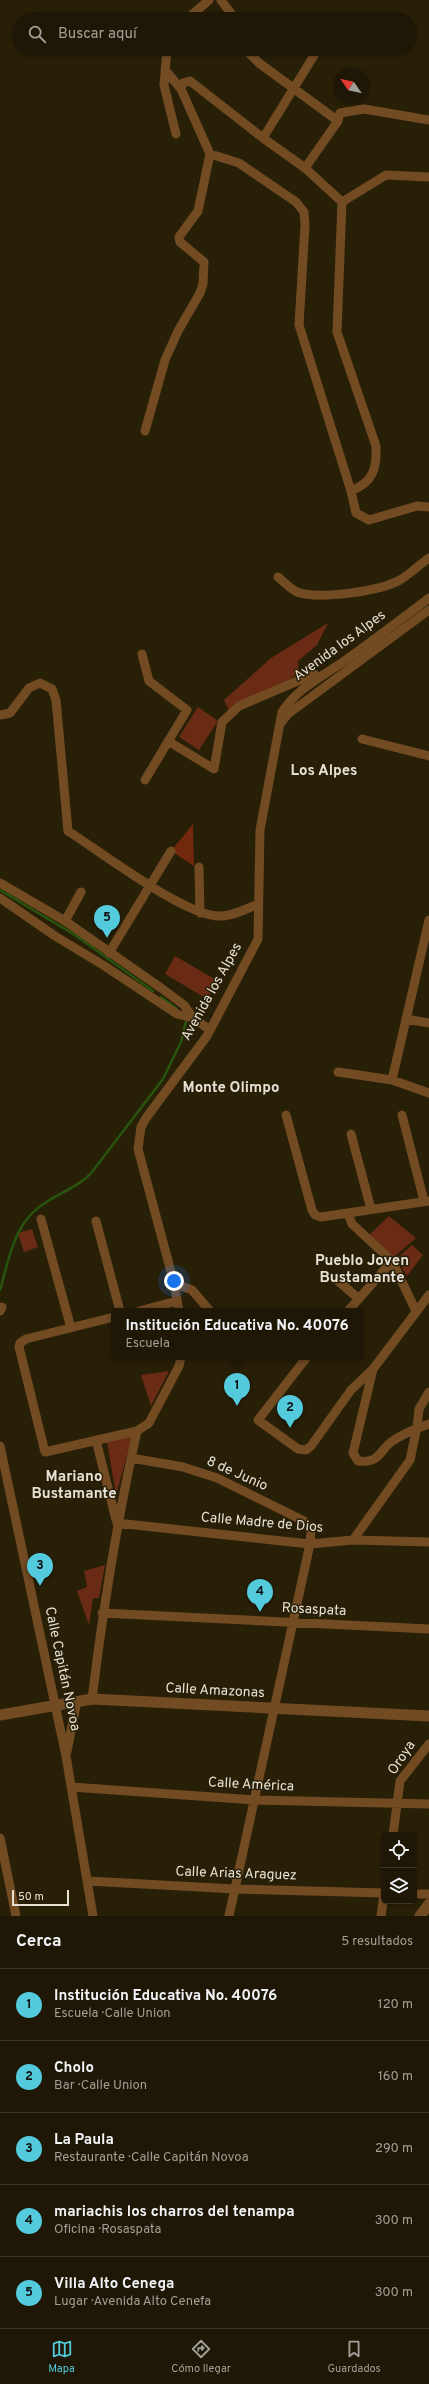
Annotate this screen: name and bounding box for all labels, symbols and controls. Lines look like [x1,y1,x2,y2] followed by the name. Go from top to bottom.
[12,12,417,56] search box
[26,23,48,45] icon: search
[58,25,137,44] text: Buscar aquí
[333,68,369,104] north arrow
[291,607,389,685] street label: Avenida los Alpes
[291,762,357,781] district label: Los Alpes
[94,905,120,938] pin: 5
[178,940,246,1044] street label: Avenida los Alpes
[183,1079,280,1098] district label: Monte Olimpo
[315,1252,409,1288] district label: Pueblo Joven Bustamante
[164,1271,184,1291] your location
[111,1308,363,1360] popup
[125,1317,349,1336] text: Institución Educativa No. 40076
[125,1336,170,1352] text: Escuela
[224,1373,250,1406] pin: 1
[277,1395,303,1428] pin: 2
[204,1453,270,1495] street label: 8 de Junio
[31,1468,117,1504] district label: Mariano Bustamante
[200,1509,324,1537] street label: Calle Madre de Dios
[27,1553,53,1586] pin: 3
[247,1579,273,1612] pin: 4
[281,1600,347,1620] street label: Rosaspata
[41,1605,83,1733] street label: Calle Capitán Novoa
[165,1680,265,1702] street label: Calle Amazonas
[384,1738,420,1778] street label: Oroya
[207,1774,295,1796] street label: Calle América
[381,1832,417,1904] map controls
[381,1832,417,1868] button: locate
[175,1863,297,1885] street label: Calle Arias Araguez
[381,1868,417,1904] button: layers
[12,1888,69,1907] scale bar
[18,1890,44,1904] text: 50 m
[16,1931,62,1953] text: Cerca
[341,1934,413,1950] text: 5 resultados
[54,1987,277,2006] text: Institución Educativa No. 40076
[26,1997,32,2013] text: 1
[378,1997,413,2013] text: 120 m
[54,2006,171,2022] text: Escuela · Calle Union
[54,2059,94,2078] text: Cholo
[25,2069,33,2085] text: 2
[378,2069,413,2085] text: 160 m
[54,2078,147,2094] text: Bar · Calle Union
[54,2131,114,2150] text: La Paula
[25,2141,33,2157] text: 3
[375,2141,413,2157] text: 290 m
[54,2150,249,2166] text: Restaurante · Calle Capitán Novoa
[54,2203,295,2222] text: mariachis los charros del tenampa
[25,2213,33,2229] text: 4
[375,2213,413,2229] text: 300 m
[54,2222,161,2238] text: Oficina · Rosaspata
[54,2275,174,2294] text: Villa Alto Cenega
[25,2285,33,2301] text: 5
[375,2285,413,2301] text: 300 m
[54,2294,211,2310] text: Lugar · Avenida Alto Cenefa
[48,2338,75,2376] tab: Mapa
[171,2338,231,2376] tab: Cómo llegar
[328,2338,381,2376] tab: Guardados

